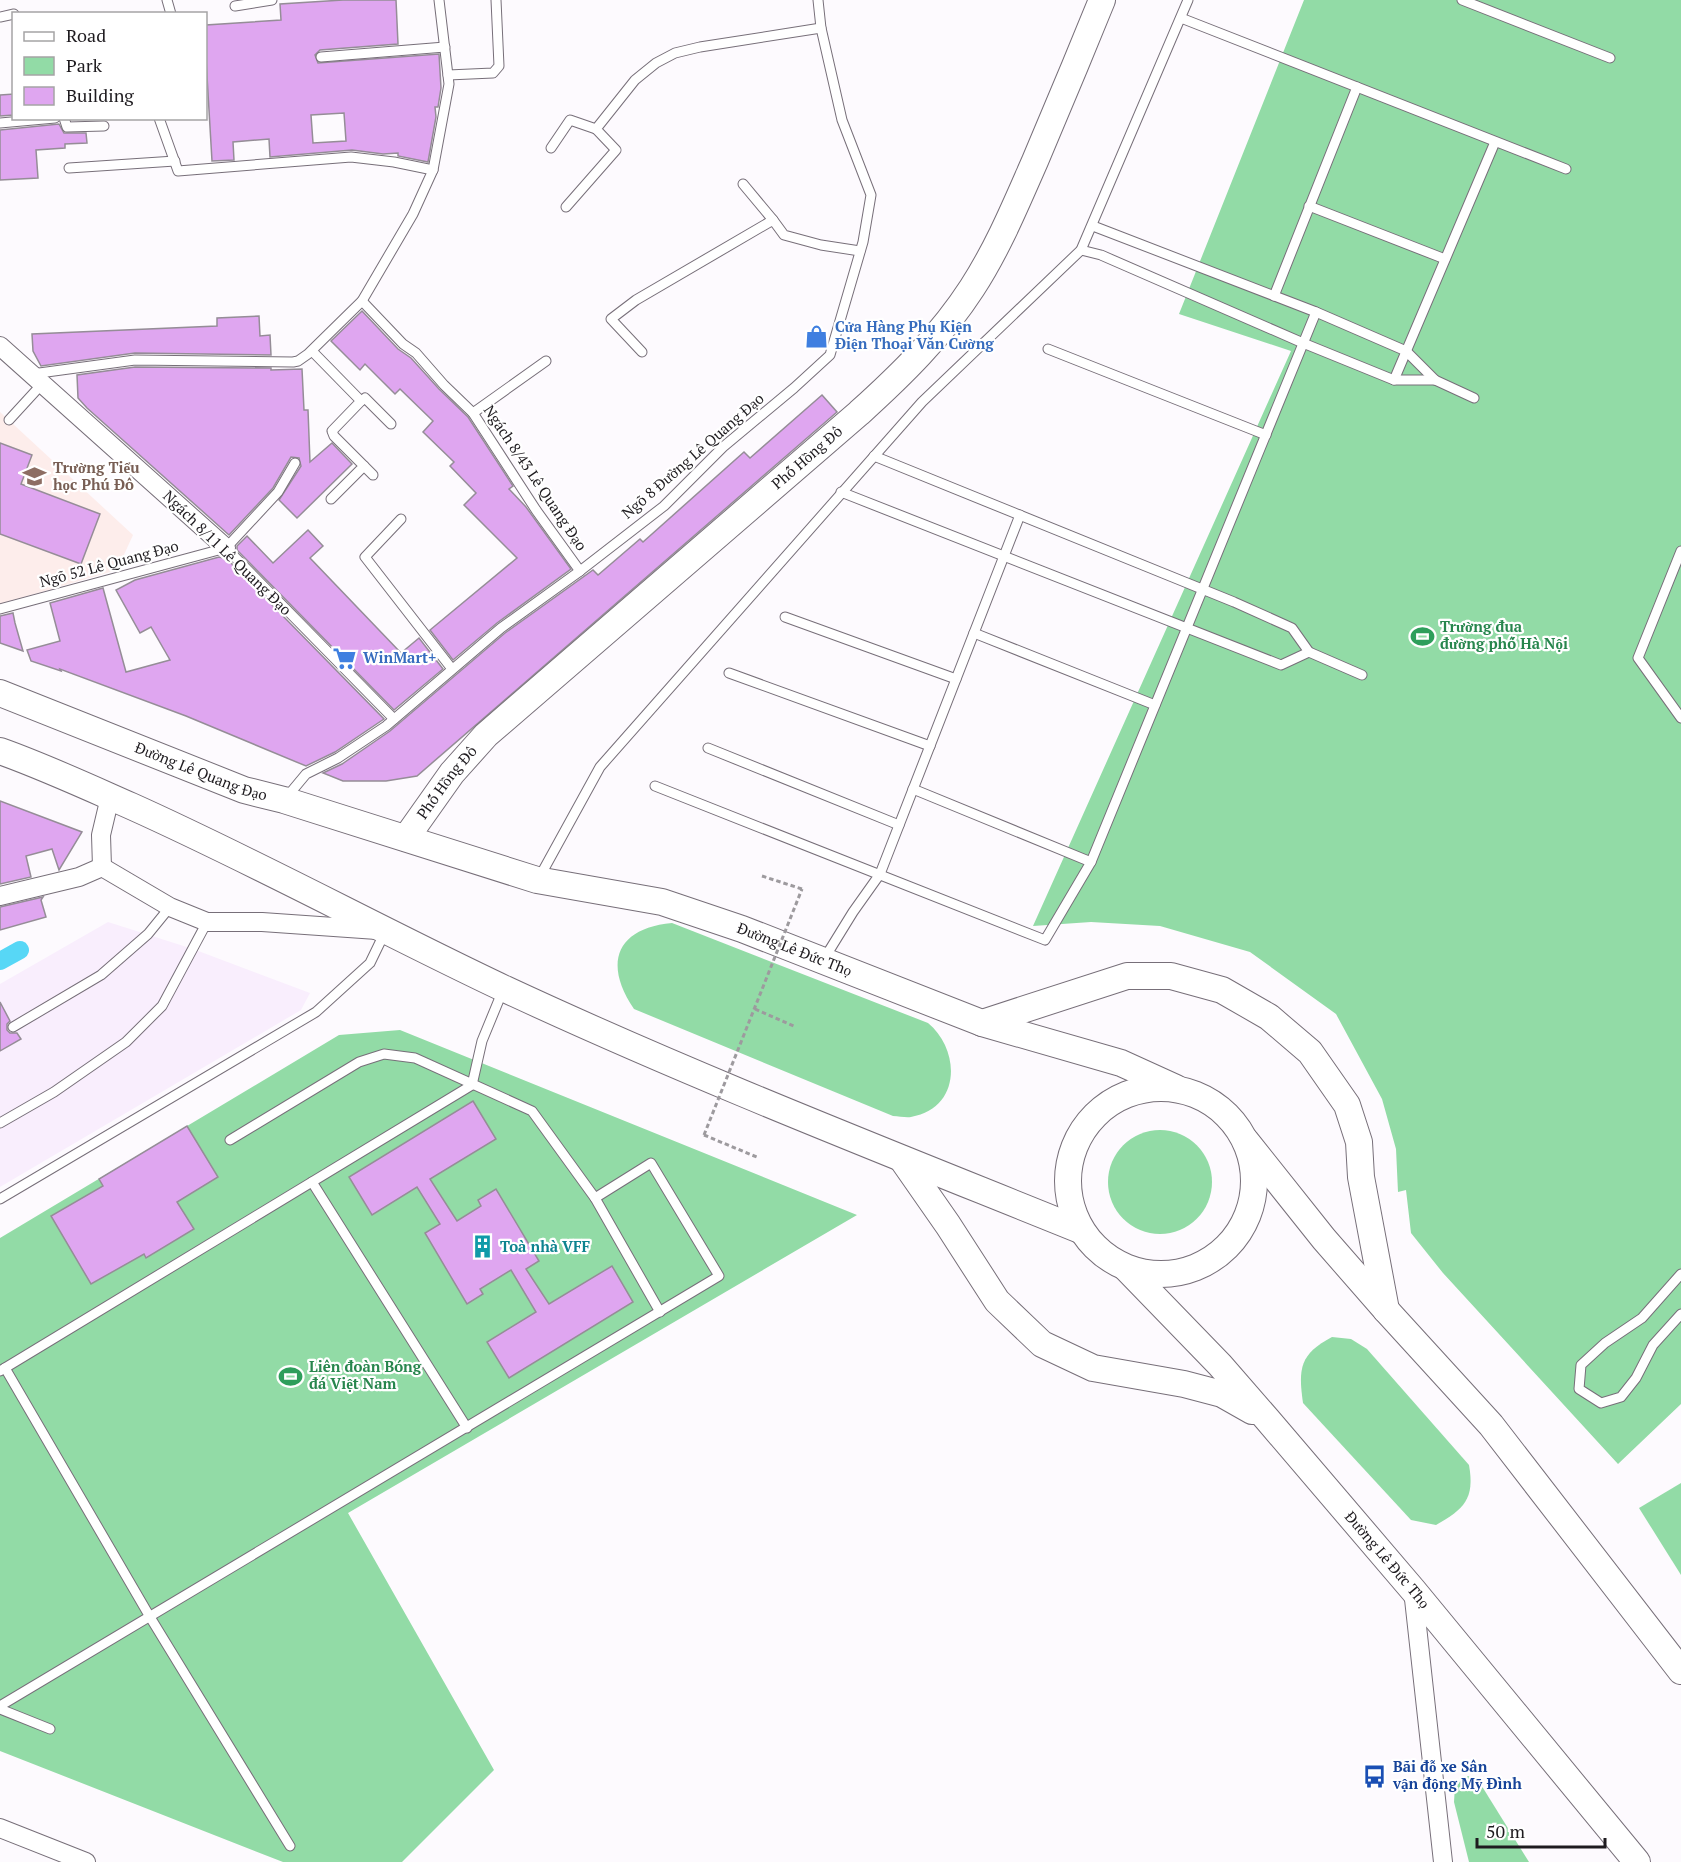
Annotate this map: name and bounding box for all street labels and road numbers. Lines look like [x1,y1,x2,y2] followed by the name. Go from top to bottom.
[617,388,768,523] street label: Ngõ 8 Đường Lê Quang Đạo
[480,401,592,554] street label: Ngách 8/43 Lê Quang Đạo
[767,421,846,493] street label: Phố Hồng Đô
[159,486,296,619] street label: Ngách 8/11 Lê Quang Đạo
[37,535,180,591] street label: Ngõ 52 Lê Quang Đạo
[132,737,269,804] street label: Đường Lê Quang Đạo
[412,741,481,823] street label: Phố Hồng Đô
[735,917,855,980] street label: Đường Lê Đức Thọ
[1341,1507,1435,1612] street label: Đường Lê Đức Thọ

